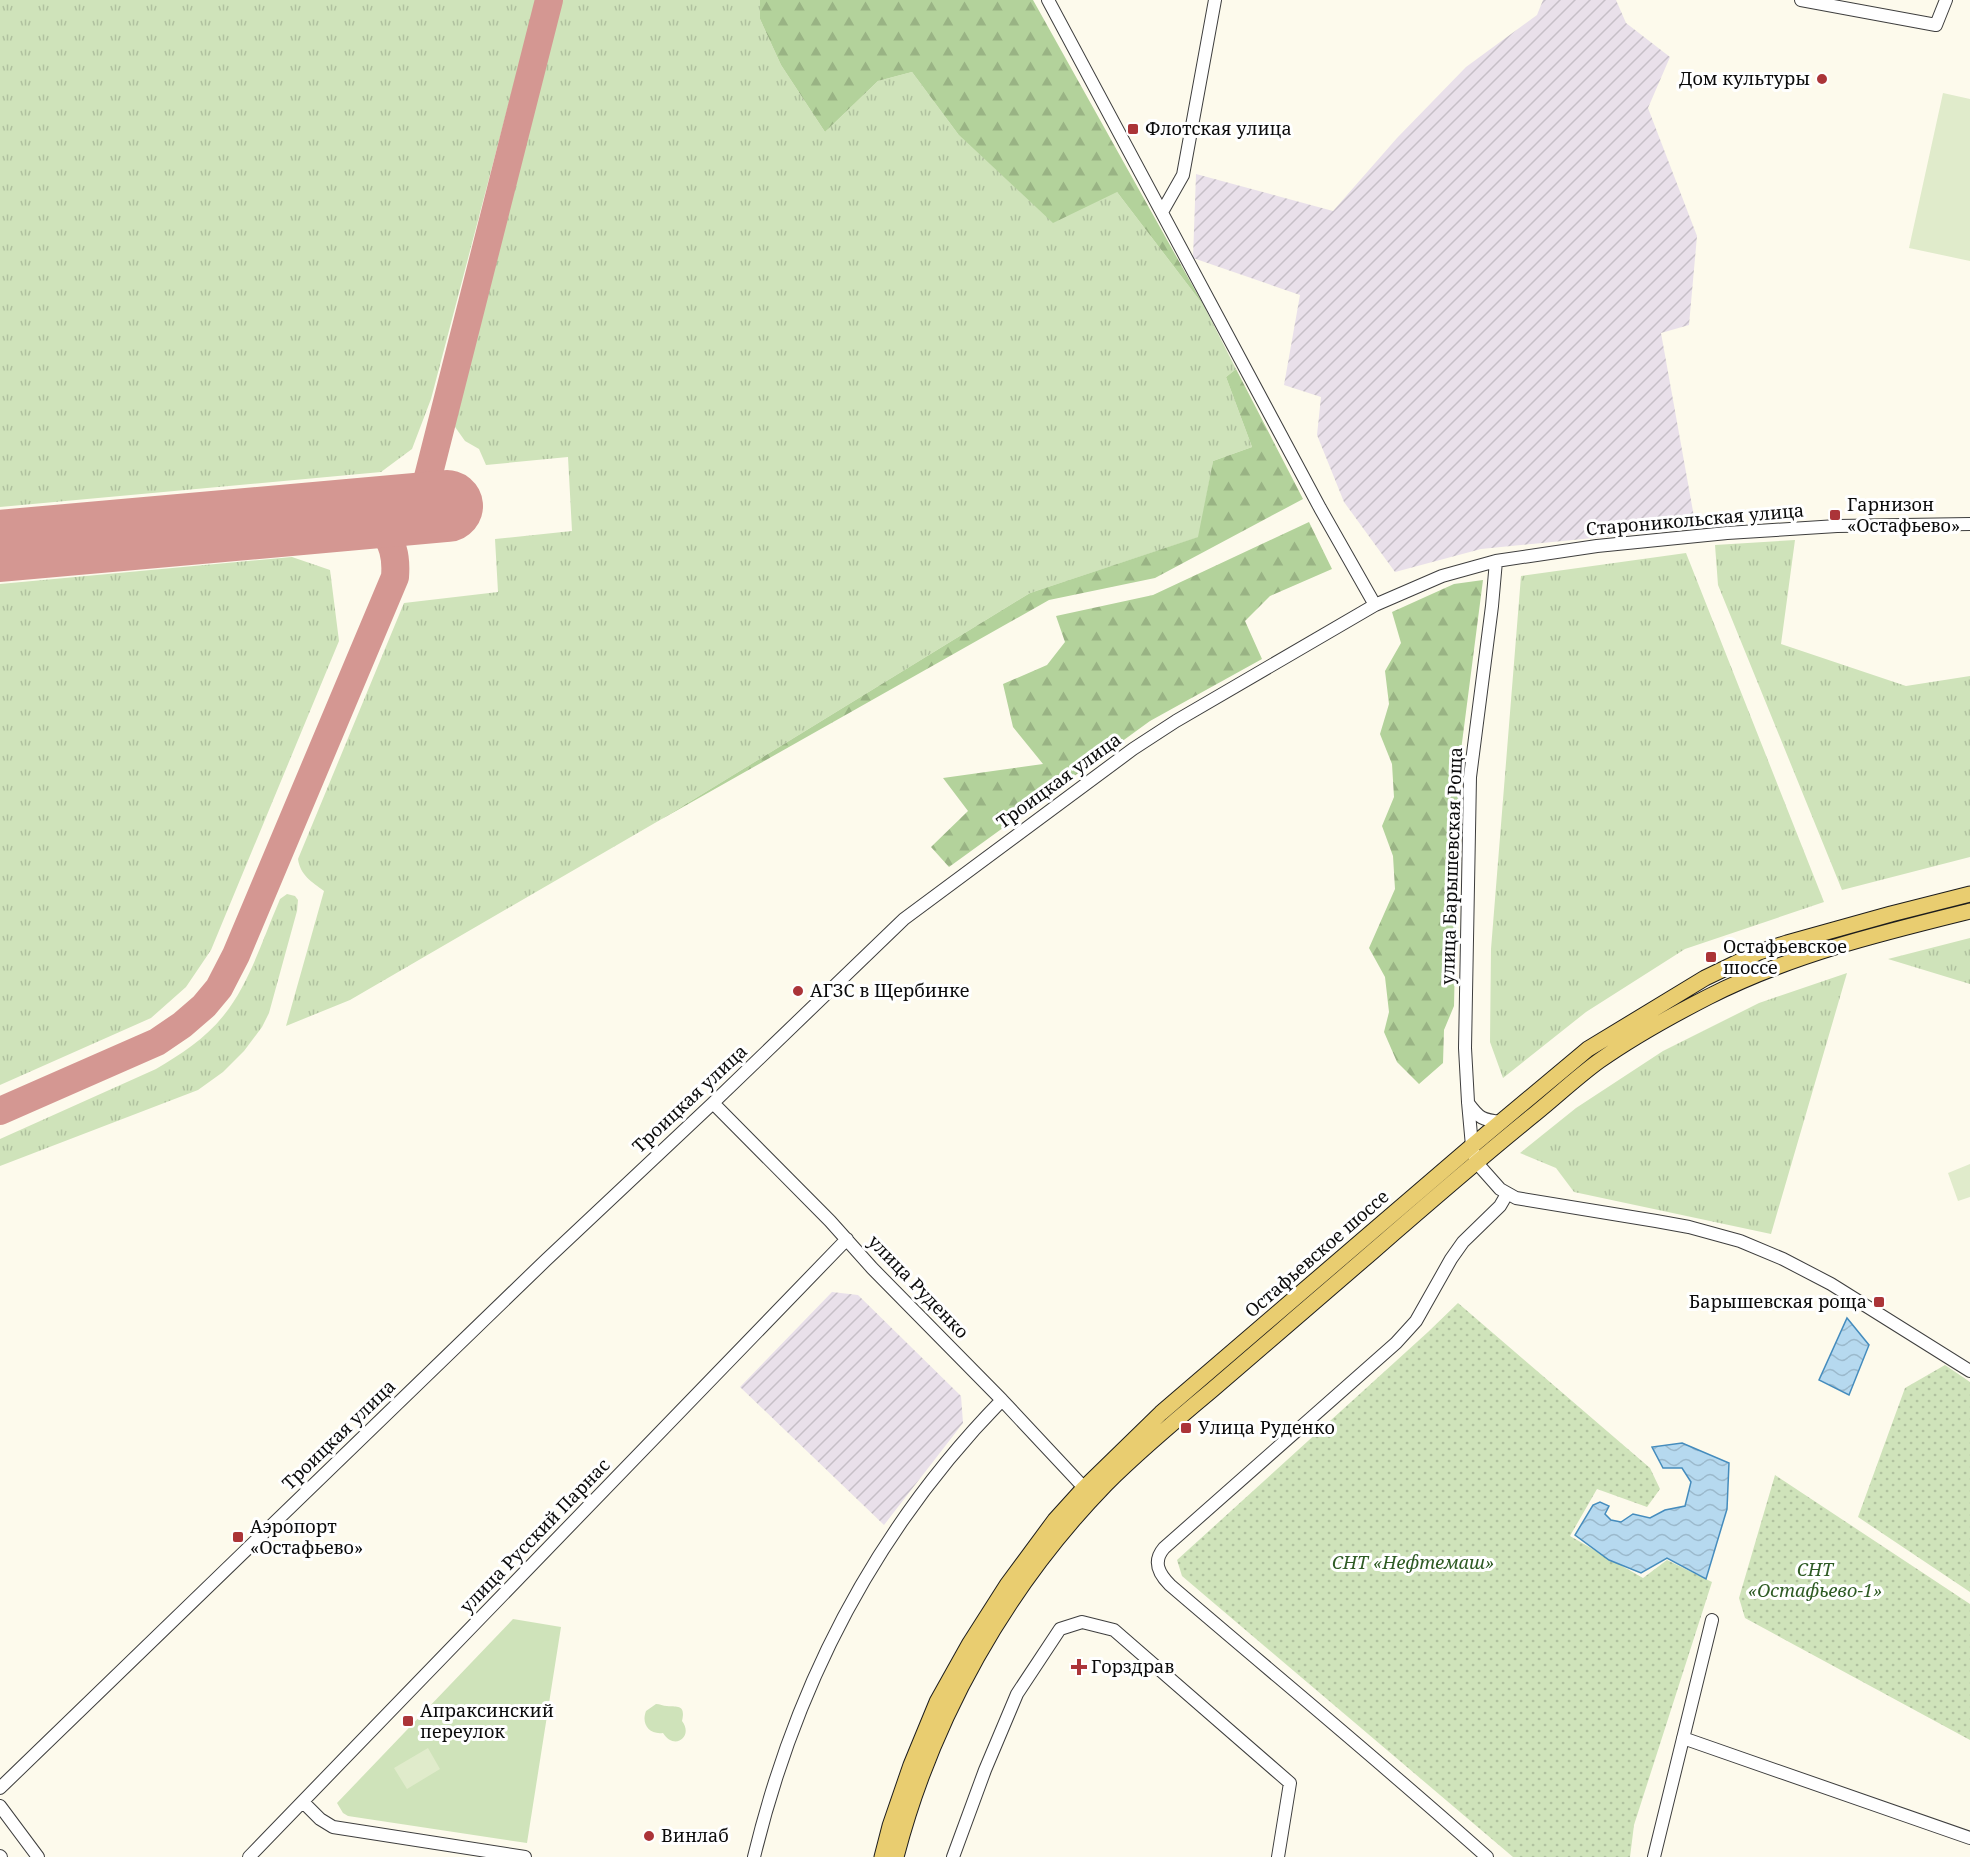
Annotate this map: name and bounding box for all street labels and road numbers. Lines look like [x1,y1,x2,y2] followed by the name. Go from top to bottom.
[1585,498,1805,540] street label: Староникольская улица
[991,727,1126,834] street label: Троицкая улица
[1435,747,1467,985] street label: улица Барышевская Роща
[627,1039,752,1158] street label: Троицкая улица
[1239,1184,1393,1322] street label: Остафьевское шоссе
[863,1229,974,1343] street label: улица Руденко
[277,1374,400,1495] street label: Троицкая улица
[454,1453,615,1618] street label: улица Русский Парнас

